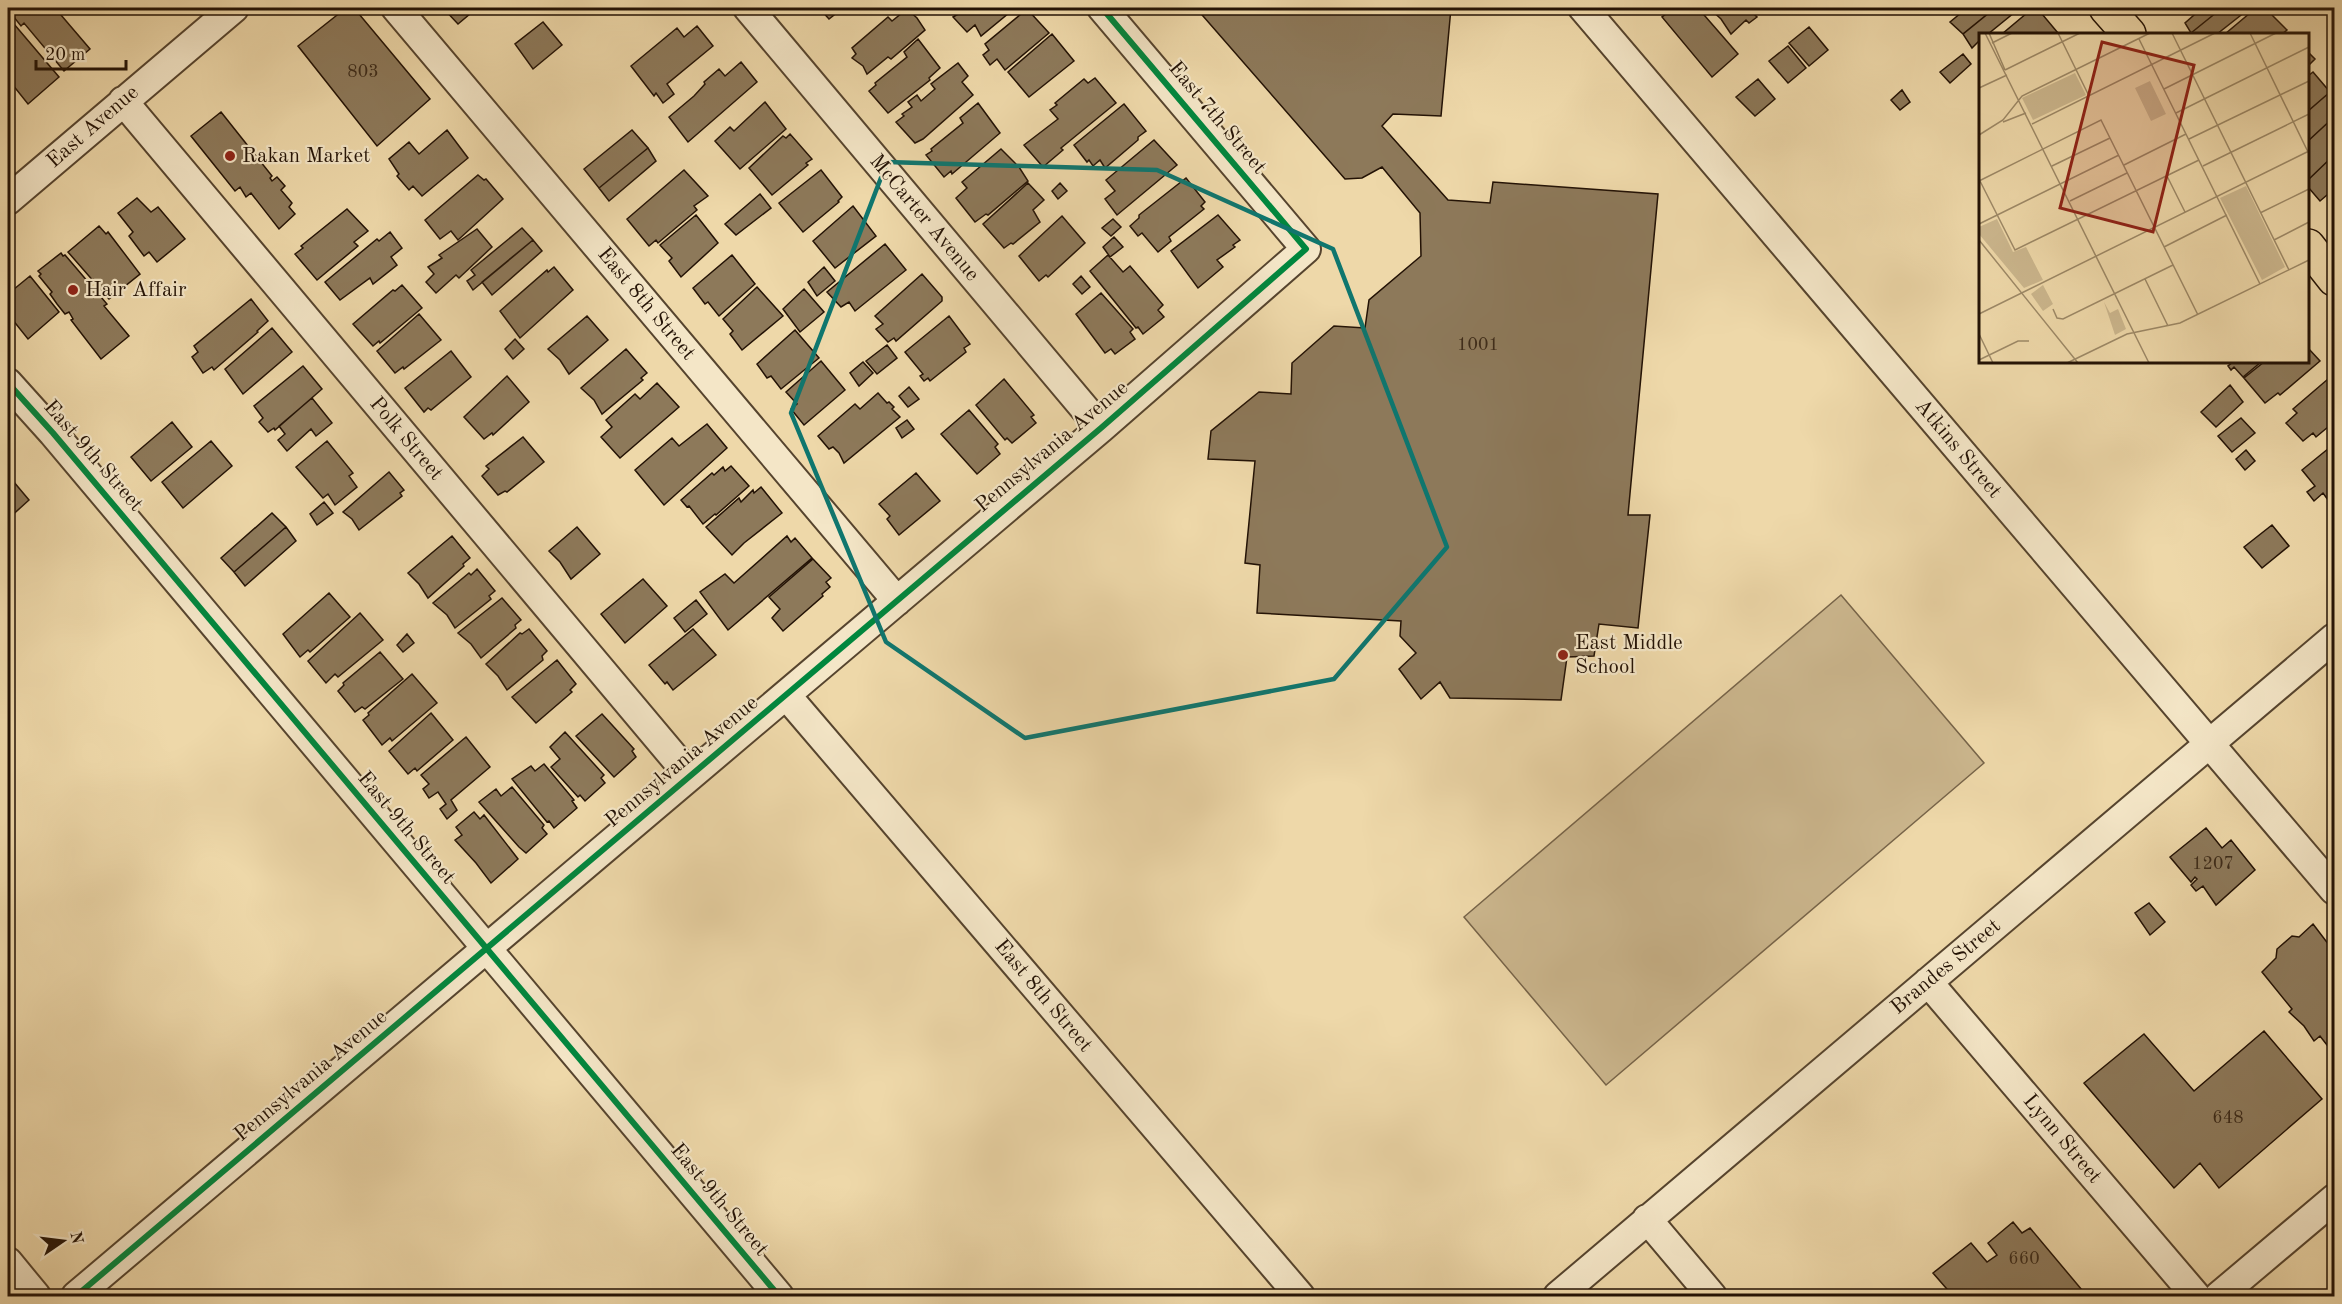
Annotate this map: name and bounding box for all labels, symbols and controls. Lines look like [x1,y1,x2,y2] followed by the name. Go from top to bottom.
[36,33,126,71] scale bar
[1979,33,2309,363] inset map
[45,46,85,64] text: 20 m
[1164,58,1270,178] street label: East 7th Street
[347,63,379,81] house number: 803
[43,82,143,172] street label: East Avenue
[242,146,370,167] place label: Rakan Market
[223,149,237,163] marker: Rakan Market
[865,151,983,285] street label: McCarter Avenue
[593,244,699,364] street label: East 8th Street
[85,280,187,301] place label: Hair Affair
[66,283,80,297] marker: Hair Affair
[1457,336,1499,354] house number: 1001
[972,377,1132,517] street label: Pennsylvania Avenue
[365,393,447,485] street label: Polk Street
[39,396,147,516] street label: East 9th Street
[1911,396,2005,502] street label: Atkins Street
[1575,633,1683,678] place label: East Middle School
[1556,648,1570,662] marker: East Middle School
[602,692,762,832] street label: Pennsylvania Avenue
[353,768,459,888] street label: East 9th Street
[2192,855,2234,873] house number: 1207
[1887,915,2005,1019] street label: Brandes Street
[990,936,1096,1056] street label: East 8th Street
[231,1006,391,1146] street label: Pennsylvania Avenue
[2019,1090,2105,1188] street label: Lynn Street
[2212,1109,2244,1127] house number: 648
[666,1140,772,1260] street label: East 9th Street
[33,1211,93,1271] north arrow
[66,1230,85,1246] text: N
[2008,1250,2040,1268] house number: 660

